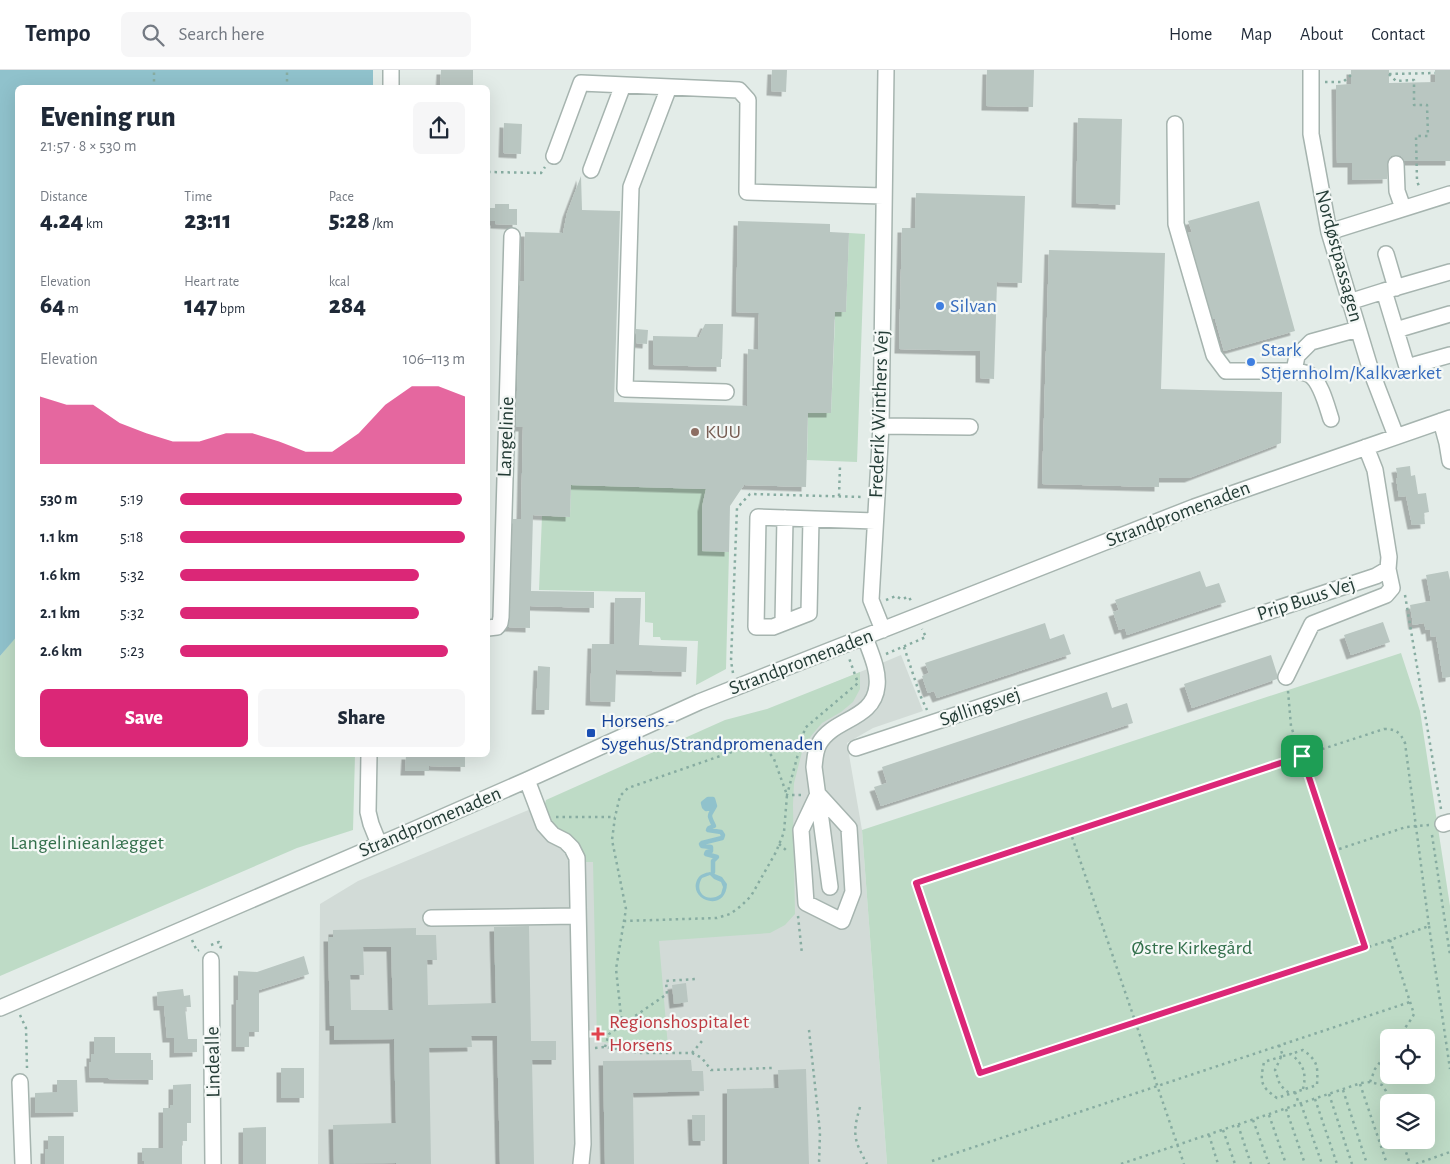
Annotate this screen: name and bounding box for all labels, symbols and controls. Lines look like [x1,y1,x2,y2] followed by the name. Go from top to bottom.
[121,12,471,57] search box
[139,21,167,49] icon: search
[25,22,91,46] text: Tempo
[179,25,264,44] text: Search here
[1169,26,1212,44] text: Home
[1240,26,1272,44] text: Map
[1300,26,1343,44] text: About
[1371,26,1425,44] text: Contact
[413,102,465,154] button: share
[40,104,176,132] text: Evening run
[40,138,136,154] text: 21:57 · 8 × 530 m
[1312,188,1366,324] street label: Nordøstpassagen
[40,190,87,204] text: Distance
[184,190,212,204] text: Time
[329,190,354,204] text: Pace
[40,208,83,233] text: 4.24
[184,208,231,233] text: 23:11
[329,208,370,233] text: 5:28
[83,217,103,231] text: km
[370,217,394,231] text: /km
[40,275,91,289] text: Elevation
[184,275,239,289] text: Heart rate
[329,275,350,289] text: kcal
[40,293,65,318] text: 64
[184,293,217,318] text: 147
[329,293,366,318] text: 284
[950,296,997,316] place label: Silvan
[934,300,946,312] marker: Silvan
[65,302,79,316] text: m
[217,302,245,316] text: bpm
[866,330,892,498] street label: Frederik Winthers Vej
[1261,340,1442,383] place label: Stark Stjernholm/Kalkværket
[40,351,98,367] text: Elevation
[403,351,465,367] text: 106–113 m
[1245,356,1257,368] marker: Stark Stjernholm/Kalkværket
[495,396,517,478] street label: Langelinie
[705,422,741,442] place label: KUU
[689,426,701,438] marker: KUU
[1103,477,1253,551] street label: Strandpromenaden
[40,491,77,507] text: 530 m
[120,491,143,507] text: 5:19
[40,529,78,545] text: 1.1 km
[120,529,143,545] text: 5:18
[40,567,80,583] text: 1.6 km
[120,567,144,583] text: 5:32
[1255,574,1357,624] street label: Prip Buus Vej
[40,605,80,621] text: 2.1 km
[120,605,144,621] text: 5:32
[726,625,876,699] street label: Strandpromenaden
[40,643,82,659] text: 2.6 km
[120,643,144,659] text: 5:23
[937,684,1023,730] street label: Søllingsvej
[40,689,248,747] button: Save
[258,689,465,747] button: Share
[601,711,823,754] place label: Horsens - Sygehus/Strandpromenaden
[585,727,597,739] marker: Horsens - Sygehus/Strandpromenaden
[1281,735,1323,777] pin
[1288,742,1316,770] icon: arrive
[356,783,504,861] street label: Strandpromenaden
[10,833,164,853] park label: Langelinieanlægget
[1132,938,1252,958] park label: Østre Kirkegård
[609,1012,750,1055] place label: Regionshospitalet Horsens
[202,1026,224,1098] street label: Lindealle
[591,1027,605,1041] marker: Regionshospitalet Horsens
[1380,1029,1435,1149] map controls
[1380,1029,1435,1084] button: locate
[1380,1094,1435,1149] button: layers

